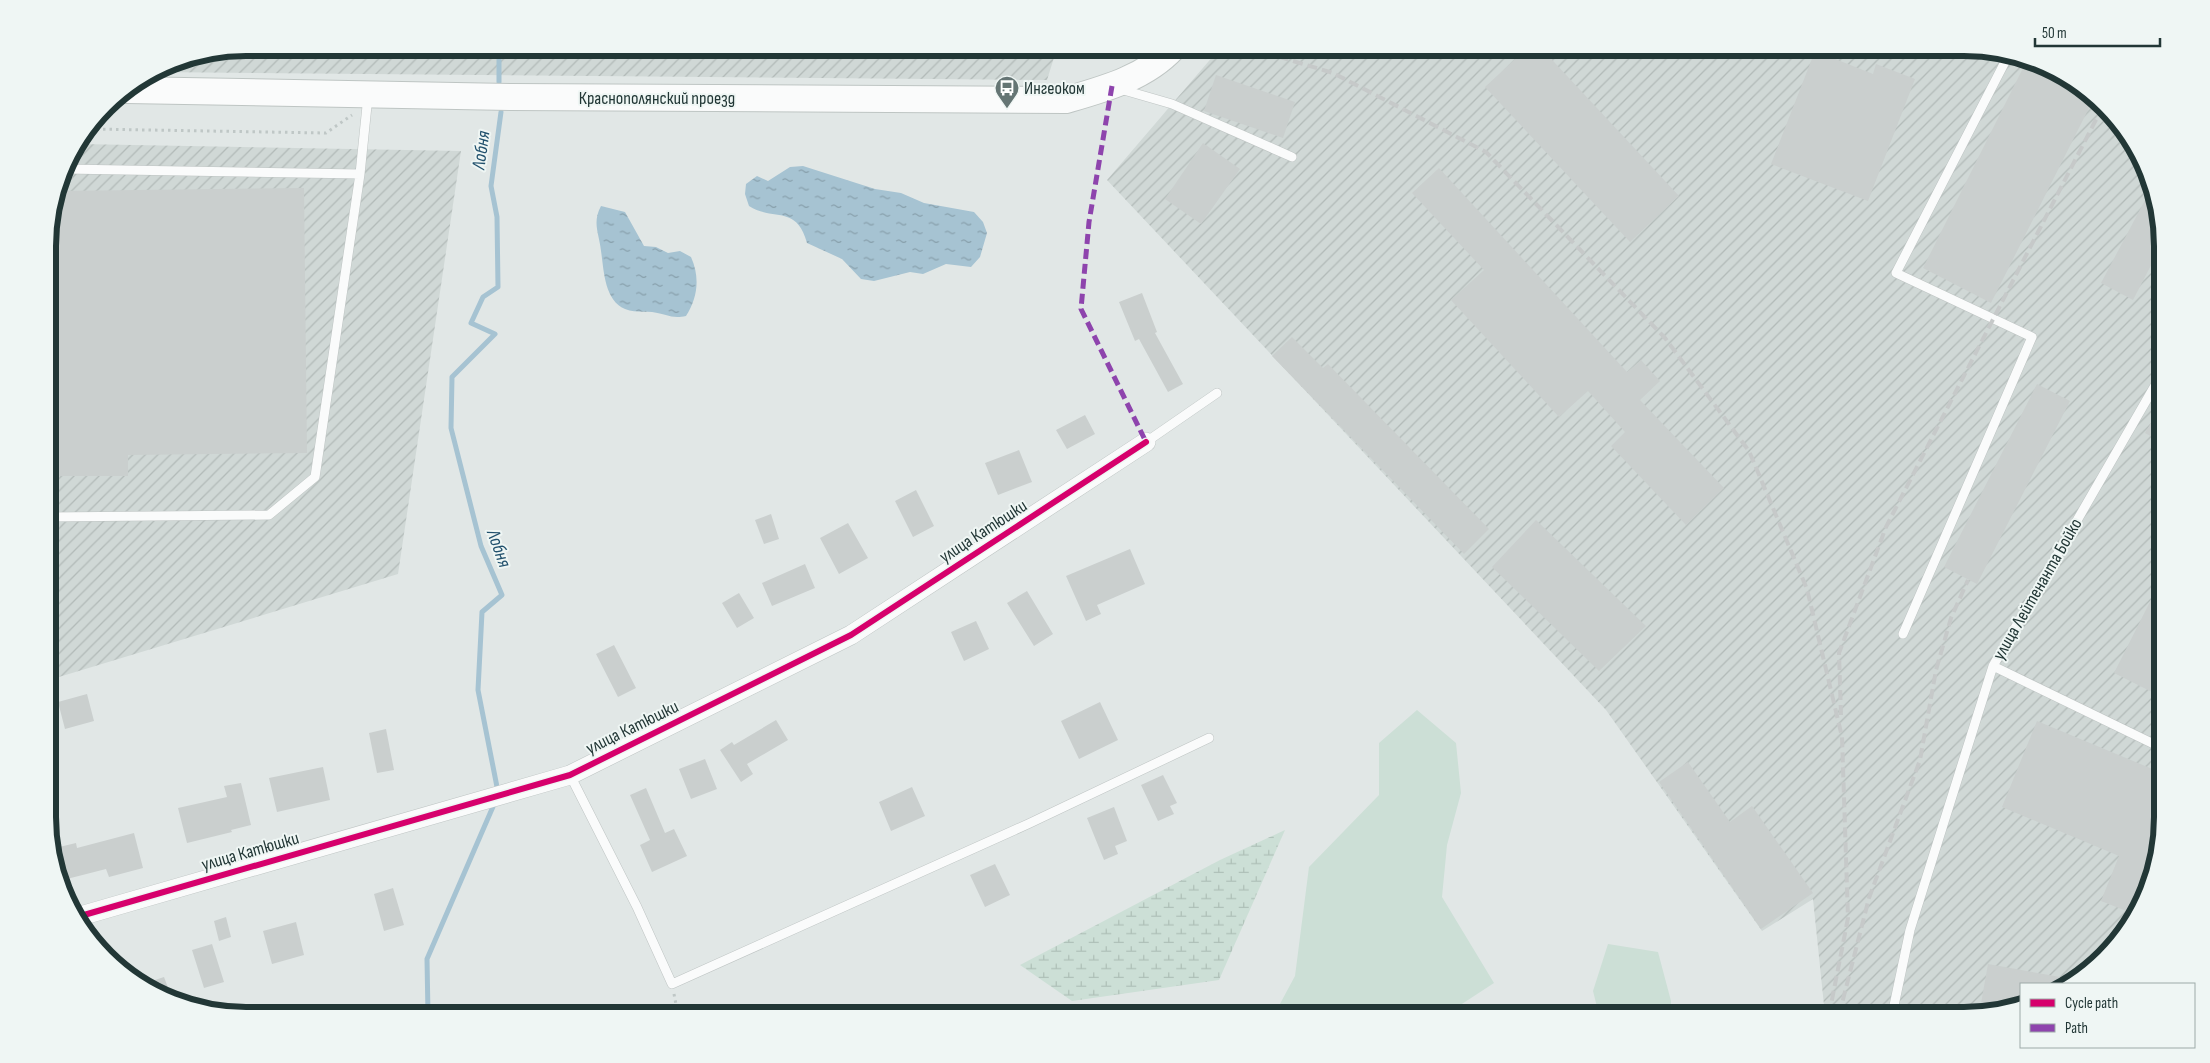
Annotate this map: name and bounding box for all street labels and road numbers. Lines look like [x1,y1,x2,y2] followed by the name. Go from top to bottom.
[579,88,735,109] street label: Краснополянский проезд
[935,495,1031,568] street label: улица Катюшки
[1988,515,2086,664] street label: улица Лейтенанта Бойко
[583,696,682,759] street label: улица Катюшки
[199,828,301,875] street label: улица Катюшки

